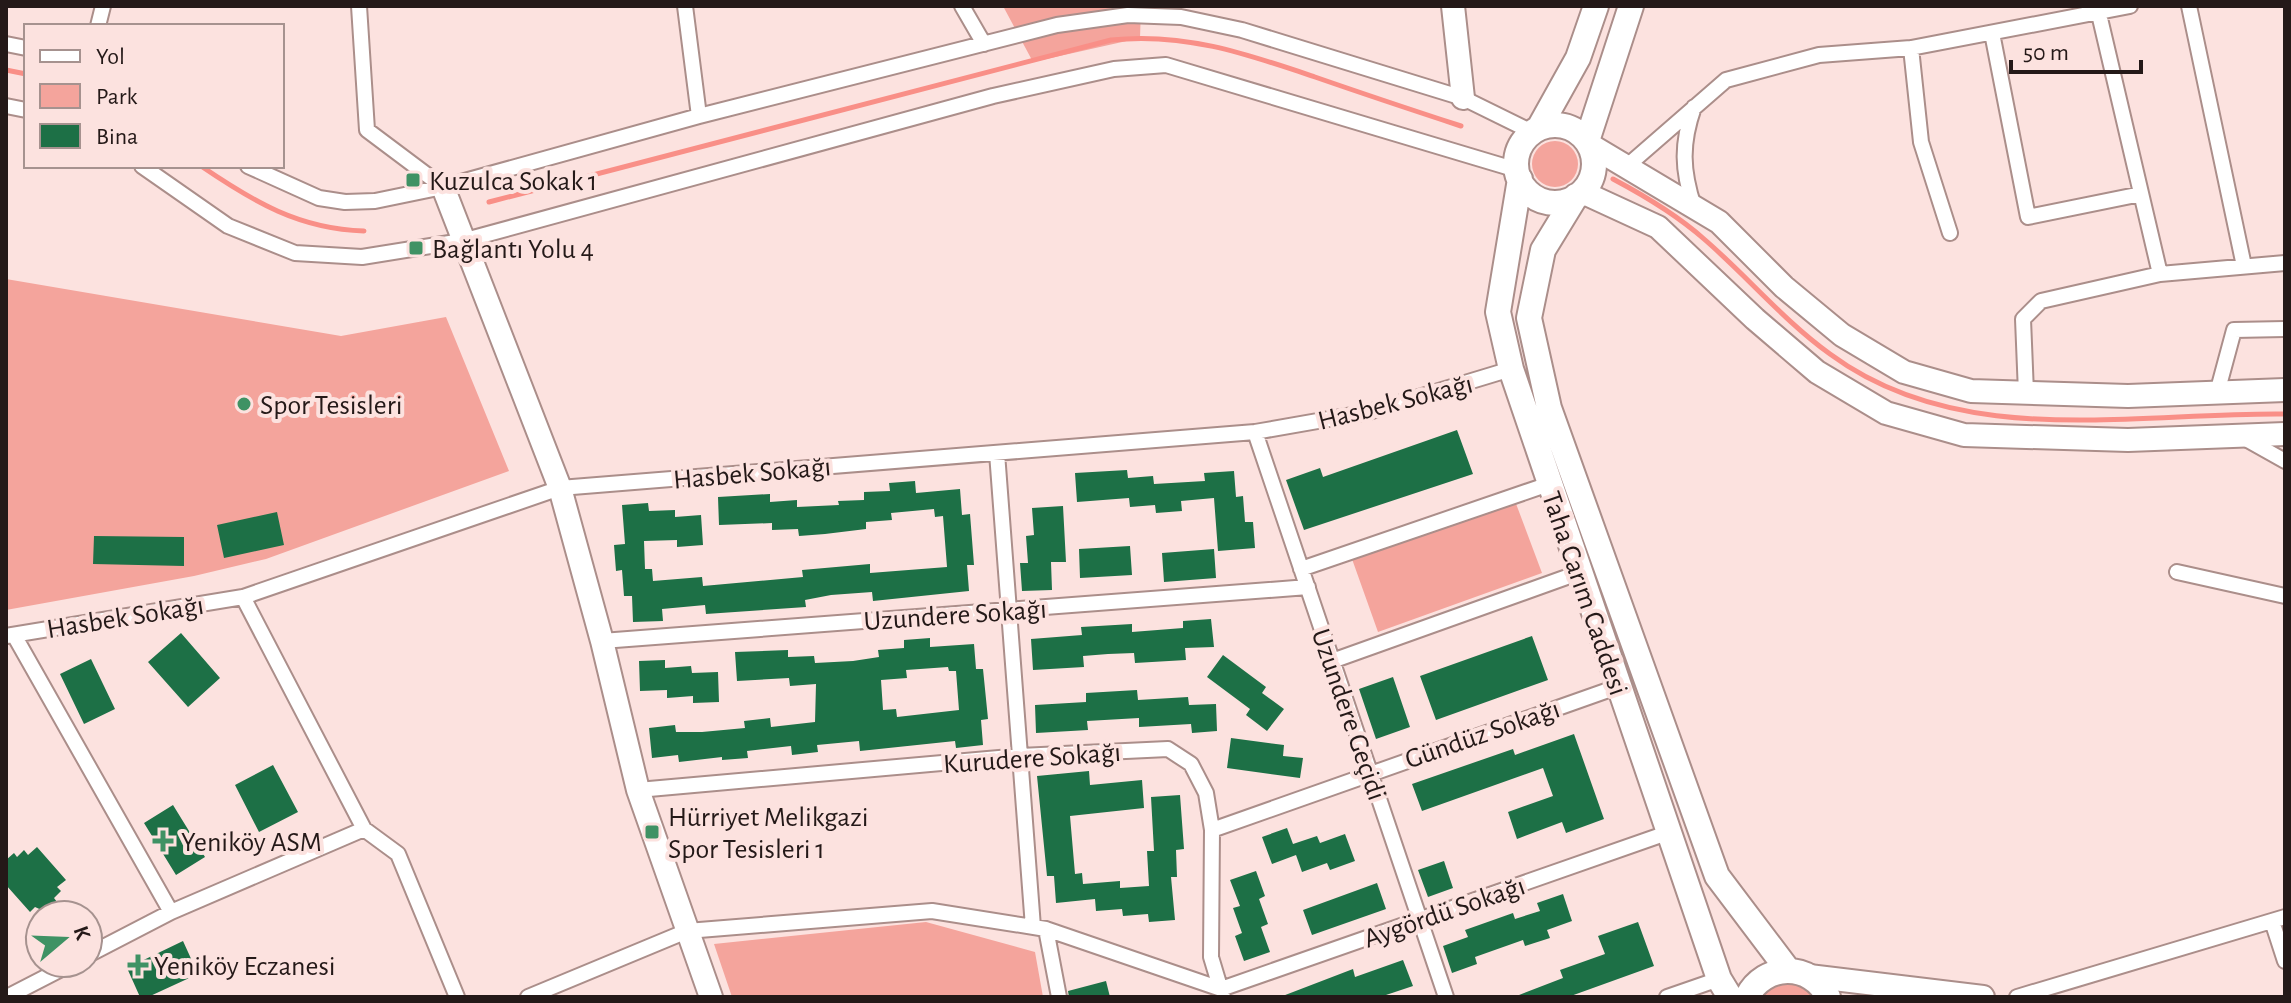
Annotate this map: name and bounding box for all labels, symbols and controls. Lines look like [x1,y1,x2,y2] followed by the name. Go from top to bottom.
[24,24,284,168] legend
[2011,24,2141,74] scale bar
[2023,41,2069,65] text: 50 m
[96,45,125,69] text: Yol
[96,85,137,109] text: Park
[96,125,138,149] text: Bina
[429,168,598,196] place label: Kuzulca Sokak 1
[404,171,422,189] marker: Kuzulca Sokak 1
[432,236,594,264] place label: Bağlantı Yolu 4
[407,239,425,257] marker: Bağlantı Yolu 4
[1315,370,1476,436] street label: Hasbek Sokağı
[260,392,403,420] place label: Spor Tesisleri
[235,395,253,413] marker: Spor Tesisleri
[672,453,832,495] street label: Hasbek Sokağı
[1536,488,1632,699] street label: Taha Carım Caddesi
[45,592,206,644] street label: Hasbek Sokağı
[863,596,1048,636] street label: Uzundere Sokağı
[1306,625,1391,804] street label: Uzundere Geçidi
[1402,695,1564,774] street label: Gündüz Sokağı
[942,739,1122,779] street label: Kurudere Sokağı
[668,804,869,864] place label: Hürriyet Melikgazi Spor Tesisleri 1
[643,823,661,841] marker: Hürriyet Melikgazi Spor Tesisleri 1
[181,829,322,857] place label: Yeniköy ASM
[152,830,174,852] marker: Yeniköy ASM
[1360,872,1529,954] street label: Aygördü Sokağı
[24,899,104,979] north arrow
[69,923,95,944] text: K
[154,953,336,981] place label: Yeniköy Eczanesi
[129,956,147,974] marker: Yeniköy Eczanesi

